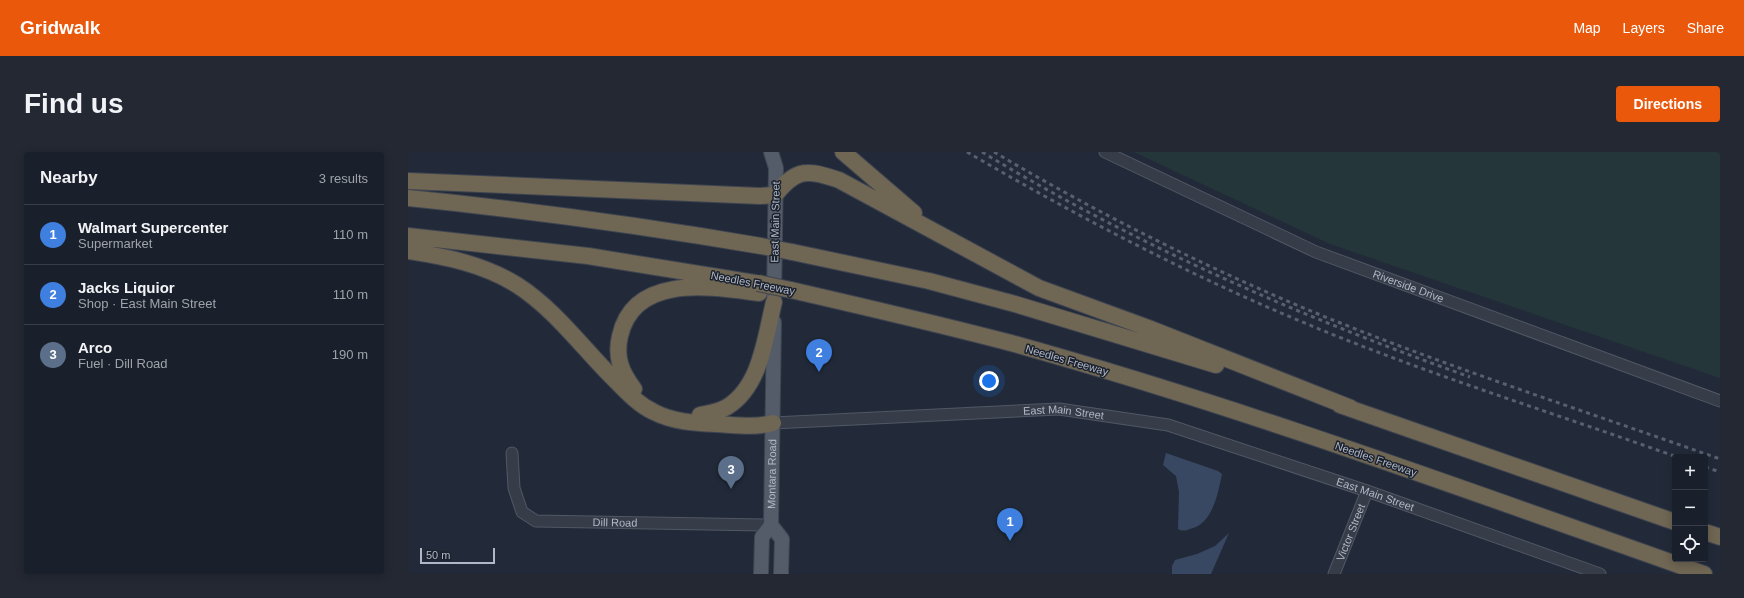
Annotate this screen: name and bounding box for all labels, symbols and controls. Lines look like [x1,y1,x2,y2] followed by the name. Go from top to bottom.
[20,17,100,38] text: Gridwalk
[1573,20,1601,36] text: Map
[1623,20,1665,36] text: Layers
[1687,20,1724,36] text: Share
[1616,86,1720,122] button: Directions
[24,88,124,119] text: Find us
[40,168,98,187] text: Nearby
[319,171,368,186] text: 3 results
[768,181,782,263] street label: East Main Street
[78,219,228,236] text: Walmart Supercenter
[49,227,57,242] text: 1
[333,227,368,242] text: 110 m
[78,236,152,251] text: Supermarket
[1371,268,1446,305] street label: Riverside Drive
[710,269,797,297] street label: Needles Freeway
[78,279,175,296] text: Jacks Liquior
[49,287,57,302] text: 2
[333,287,368,302] text: 110 m
[78,296,216,311] text: Shop · East Main Street
[78,339,112,356] text: Arco
[806,339,832,372] pin: 2
[1024,342,1110,378] street label: Needles Freeway
[49,347,57,362] text: 3
[332,347,368,362] text: 190 m
[78,356,168,371] text: Fuel · Dill Road
[979,371,999,391] your location
[1023,403,1105,422] street label: East Main Street
[765,439,778,509] street label: Montara Road
[1334,439,1419,479] street label: Needles Freeway
[1672,454,1708,562] map controls
[1672,454,1708,490] button: +
[718,456,744,489] pin: 3
[1335,475,1416,513] street label: East Main Street
[1672,490,1708,526] button: −
[1334,502,1367,562] street label: Victor Street
[997,508,1023,541] pin: 1
[593,516,637,529] street label: Dill Road
[1672,526,1708,562] button: locate
[420,546,495,565] scale bar
[426,549,450,561] text: 50 m

